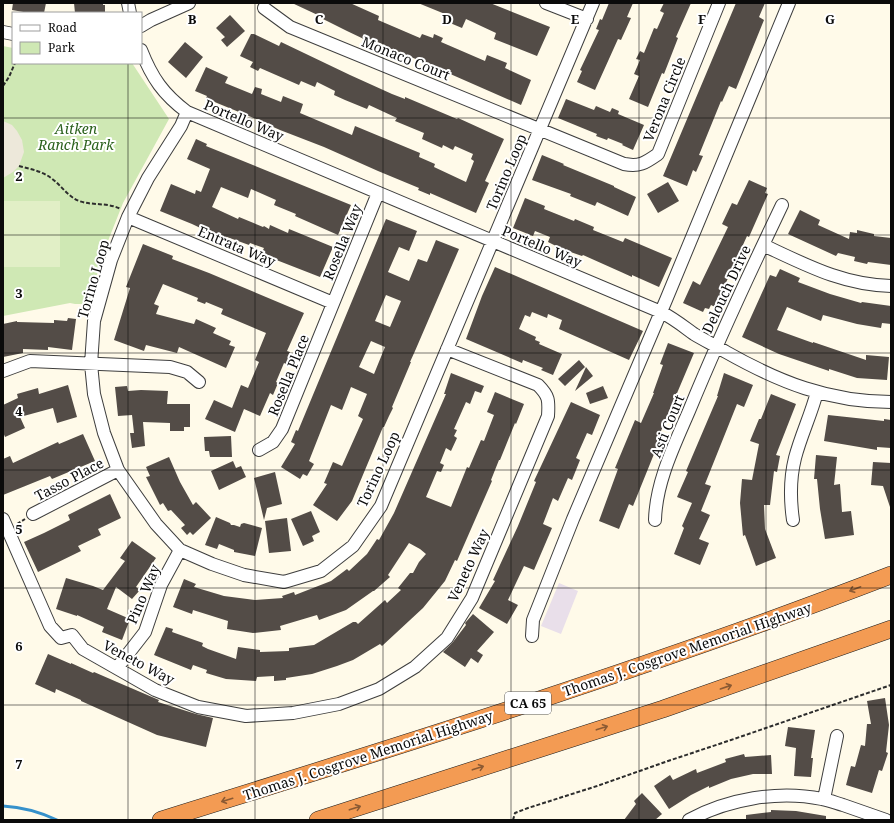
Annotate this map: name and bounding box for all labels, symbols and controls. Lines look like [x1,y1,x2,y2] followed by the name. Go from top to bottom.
[188,10,197,28] text: B
[315,10,324,28] text: C
[442,10,452,28] text: D
[571,10,580,28] text: E
[698,10,706,28] text: F
[825,10,835,28] text: G
[12,12,142,64] legend
[48,19,78,36] text: Road
[359,32,453,84] street label: Monaco Court
[48,39,76,56] text: Park
[638,54,690,144] street label: Verona Circle
[201,95,287,145] street label: Portello Way
[37,119,115,154] park label: Aitken Ranch Park
[481,131,531,213] street label: Torino Loop
[15,167,23,185] text: 2
[318,201,366,283] street label: Rosella Way
[195,221,279,271] street label: Entrata Way
[499,221,585,271] street label: Portello Way
[73,237,113,321] street label: Torino Loop
[697,242,755,336] street label: Delouch Drive
[15,284,23,302] text: 3
[263,331,313,419] street label: Rosella Place
[646,392,688,460] street label: Asti Court
[15,402,23,420] text: 4
[352,428,404,510] street label: Torino Loop
[31,453,107,505] street label: Tasso Place
[15,520,23,538] text: 5
[443,525,493,605] street label: Veneto Way
[122,561,164,627] street label: Pino Way
[849,586,861,594] one-way arrow
[560,597,814,701] street label: Thomas J. Cosgrove Memorial Highway
[100,635,178,689] street label: Veneto Way
[15,637,23,655] text: 6
[719,683,732,690] one-way arrow
[505,692,551,714] road number: CA 65
[241,706,495,804] street label: Thomas J. Cosgrove Memorial Highway
[596,724,609,731] one-way arrow
[15,755,23,773] text: 7
[472,763,484,771] one-way arrow
[221,796,233,804] one-way arrow
[348,804,361,811] one-way arrow

